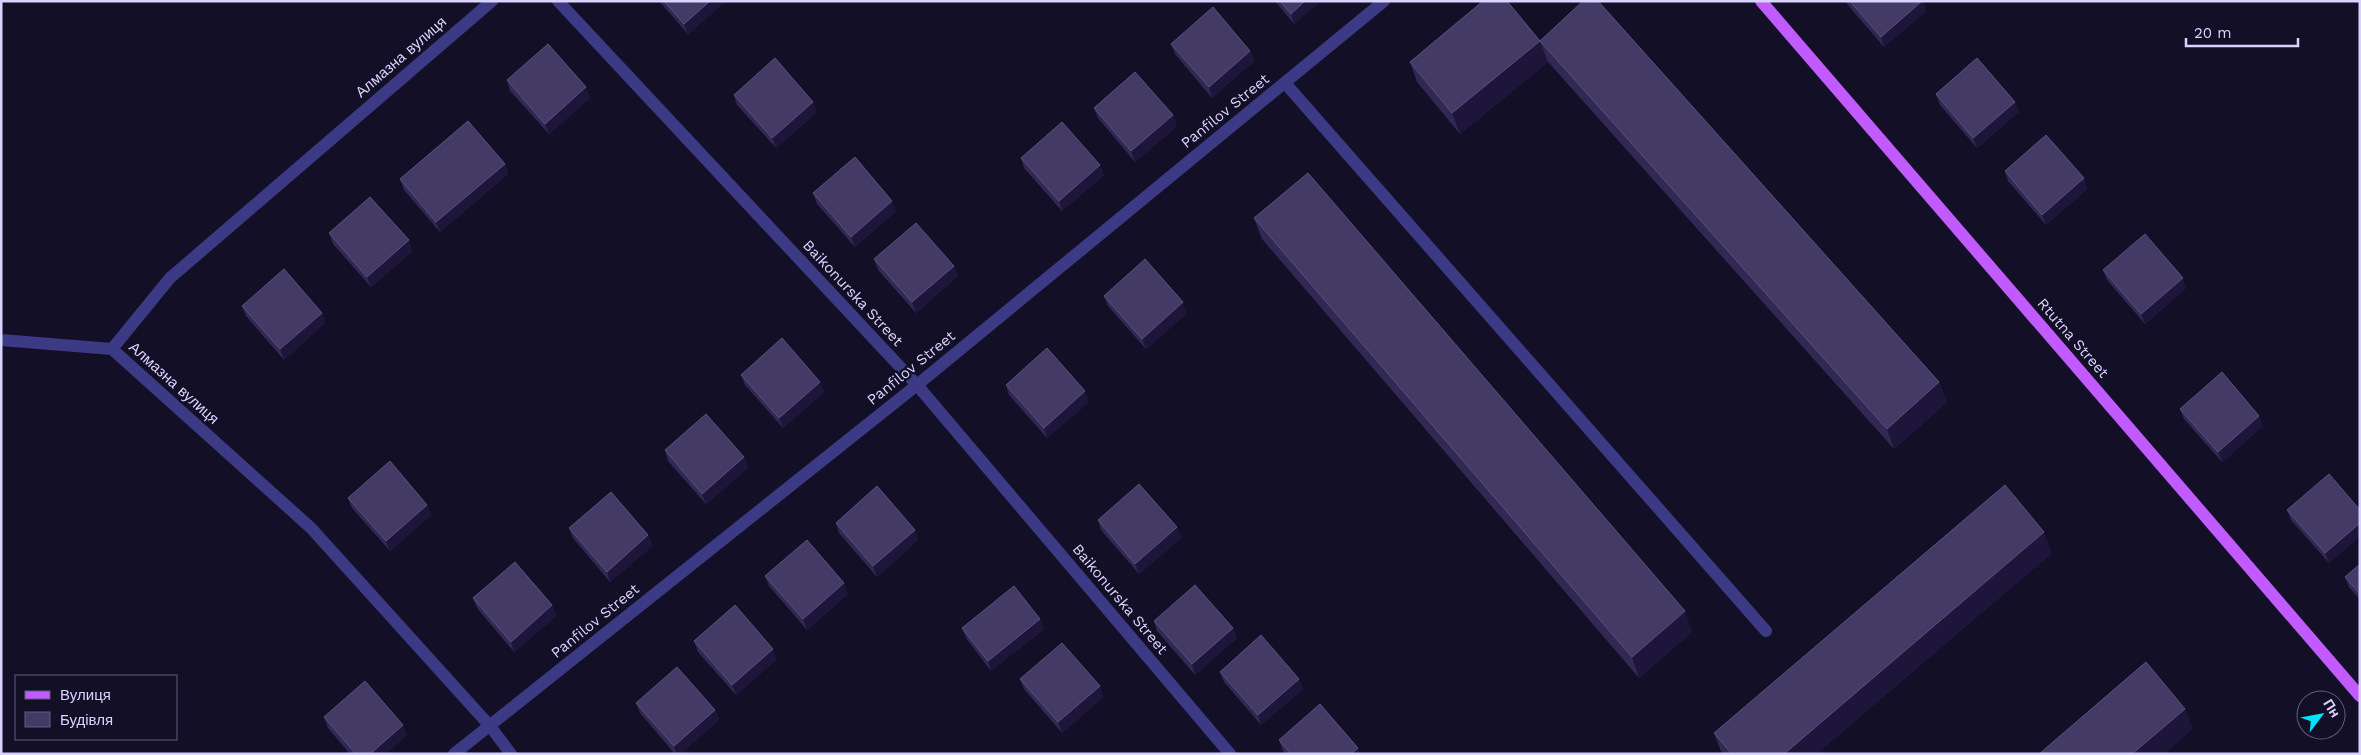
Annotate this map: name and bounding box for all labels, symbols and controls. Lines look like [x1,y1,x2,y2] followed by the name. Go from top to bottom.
[352,13,450,101] street label: Алмазна вулиця
[2186,15,2298,47] scale bar
[2194,24,2232,42] text: 20 m
[1177,70,1273,152] street label: Panfilov Street
[799,236,907,350] street label: Baikonurska Street
[2034,295,2113,382] street label: Rtutna Street
[863,327,959,409] street label: Panfilov Street
[125,338,223,428] street label: Алмазна вулиця
[1069,540,1172,658] street label: Baikonurska Street
[547,580,643,662] street label: Panfilov Street
[15,675,178,740] legend
[60,686,111,704] text: Вулиця
[2296,690,2346,740] north arrow
[2320,696,2344,720] text: Пн
[60,711,113,729] text: Будівля

